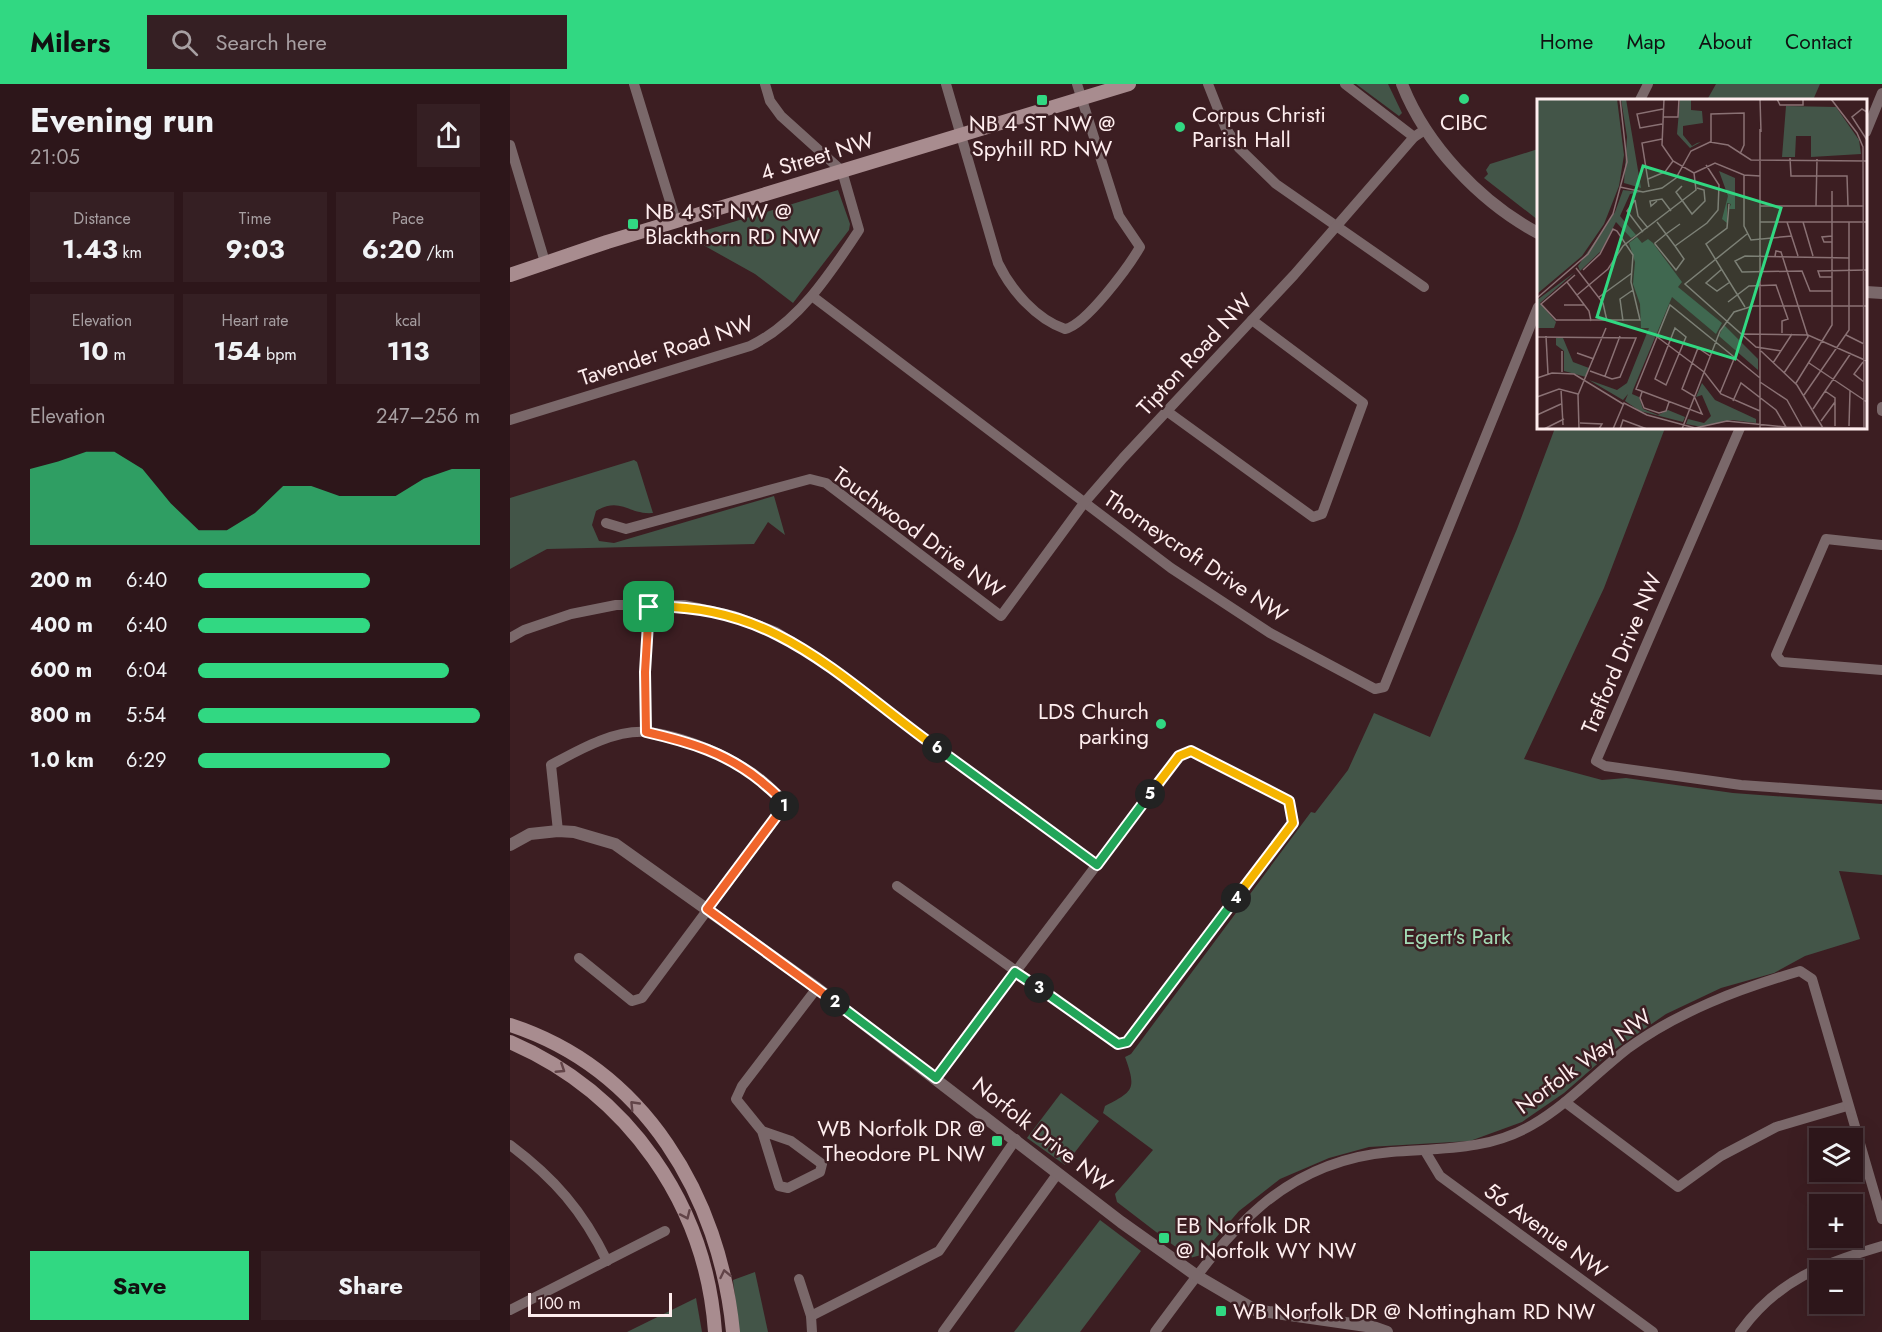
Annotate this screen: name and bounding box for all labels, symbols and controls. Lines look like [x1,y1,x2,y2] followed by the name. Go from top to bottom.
[147,15,567,69] search box
[30,22,111,63] text: Milers
[168,26,201,59] icon: search
[216,26,327,58] text: Search here
[1540,27,1593,57] text: Home
[1626,27,1666,57] text: Map
[1699,27,1752,57] text: About
[1785,27,1852,57] text: Contact
[1457,92,1471,106] marker: CIBC
[1035,93,1049,107] marker: NB 4 ST NW @ Spyhill RD NW
[30,97,214,144] text: Evening run
[1192,98,1326,155] place label: Corpus Christi Parish Hall
[1537,99,1867,429] inset map
[417,104,480,167] button: share
[1440,106,1488,138] place label: CIBC
[969,107,1115,164] place label: NB 4 ST NW @ Spyhill RD NW
[1173,120,1187,134] marker: Corpus Christi Parish Hall
[756,123,878,188] street label: 4 Street NW
[30,143,80,172] text: 21:05
[645,195,821,252] place label: NB 4 ST NW @ Blackthorn RD NW
[73,207,131,230] text: Distance
[239,207,271,230] text: Time
[392,207,424,230] text: Pace
[626,217,640,231] marker: NB 4 ST NW @ Blackthorn RD NW
[62,230,118,268] text: 1.43
[225,230,285,268] text: 9:03
[362,230,422,268] text: 6:20
[118,241,142,264] text: km
[422,241,454,264] text: /km
[1129,286,1259,422] street label: Tipton Road NW
[575,307,758,393] street label: Tavender Road NW
[72,309,132,332] text: Elevation
[222,309,288,332] text: Heart rate
[395,309,421,332] text: kcal
[78,332,109,370] text: 10
[213,332,261,370] text: 154
[387,332,429,370] text: 113
[109,343,126,366] text: m
[261,343,297,366] text: bpm
[30,402,105,431] text: Elevation
[376,402,480,431] text: 247–256 m
[826,459,1012,606] street label: Touchwood Drive NW
[1098,482,1294,630] street label: Thorneycroft Drive NW
[30,566,92,595] text: 200 m
[126,566,167,595] text: 6:40
[1573,567,1669,739] street label: Trafford Drive NW
[623,581,674,632] pin
[632,590,665,623] icon: arrive
[30,611,93,640] text: 400 m
[126,611,167,640] text: 6:40
[30,656,92,685] text: 600 m
[126,656,167,685] text: 6:04
[1038,695,1149,752] place label: LDS Church parking
[30,701,91,730] text: 800 m
[126,701,166,730] text: 5:54
[1154,717,1168,731] marker: LDS Church parking
[922,733,952,763] pin: 6
[932,736,942,759] text: 6
[30,746,94,775] text: 1.0 km
[126,746,166,775] text: 6:29
[1135,779,1165,809] pin: 5
[1145,782,1155,805] text: 5
[769,791,799,821] pin: 1
[780,794,788,817] text: 1
[1221,883,1251,913] pin: 4
[1230,886,1242,909] text: 4
[1403,920,1511,952] park label: Egert's Park
[1024,973,1054,1003] pin: 3
[1034,976,1044,999] text: 3
[820,987,850,1017] pin: 2
[830,990,840,1013] text: 2
[1508,1000,1658,1121] street label: Norfolk Way NW
[555,1062,566,1073] one-way arrow
[966,1069,1120,1199] street label: Norfolk Drive NW
[630,1101,641,1111] one-way arrow
[817,1112,985,1169] place label: WB Norfolk DR @ Theodore PL NW
[1809,1128,1863,1314] map controls
[1809,1128,1863,1182] button: layers
[990,1134,1004,1148] marker: WB Norfolk DR @ Theodore PL NW
[1478,1174,1614,1286] street label: 56 Avenue NW
[1809,1194,1863,1248] button: +
[679,1209,691,1220] one-way arrow
[1176,1209,1356,1266] place label: EB Norfolk DR @ Norfolk WY NW
[1157,1231,1171,1245] marker: EB Norfolk DR @ Norfolk WY NW
[30,1251,249,1320] button: Save
[261,1251,480,1320] button: Share
[1809,1260,1863,1314] button: −
[719,1269,732,1279] one-way arrow
[528,1290,672,1318] scale bar
[537,1292,581,1315] text: 100 m
[1233,1295,1596,1327] place label: WB Norfolk DR @ Nottingham RD NW
[1214,1304,1228,1318] marker: WB Norfolk DR @ Nottingham RD NW

